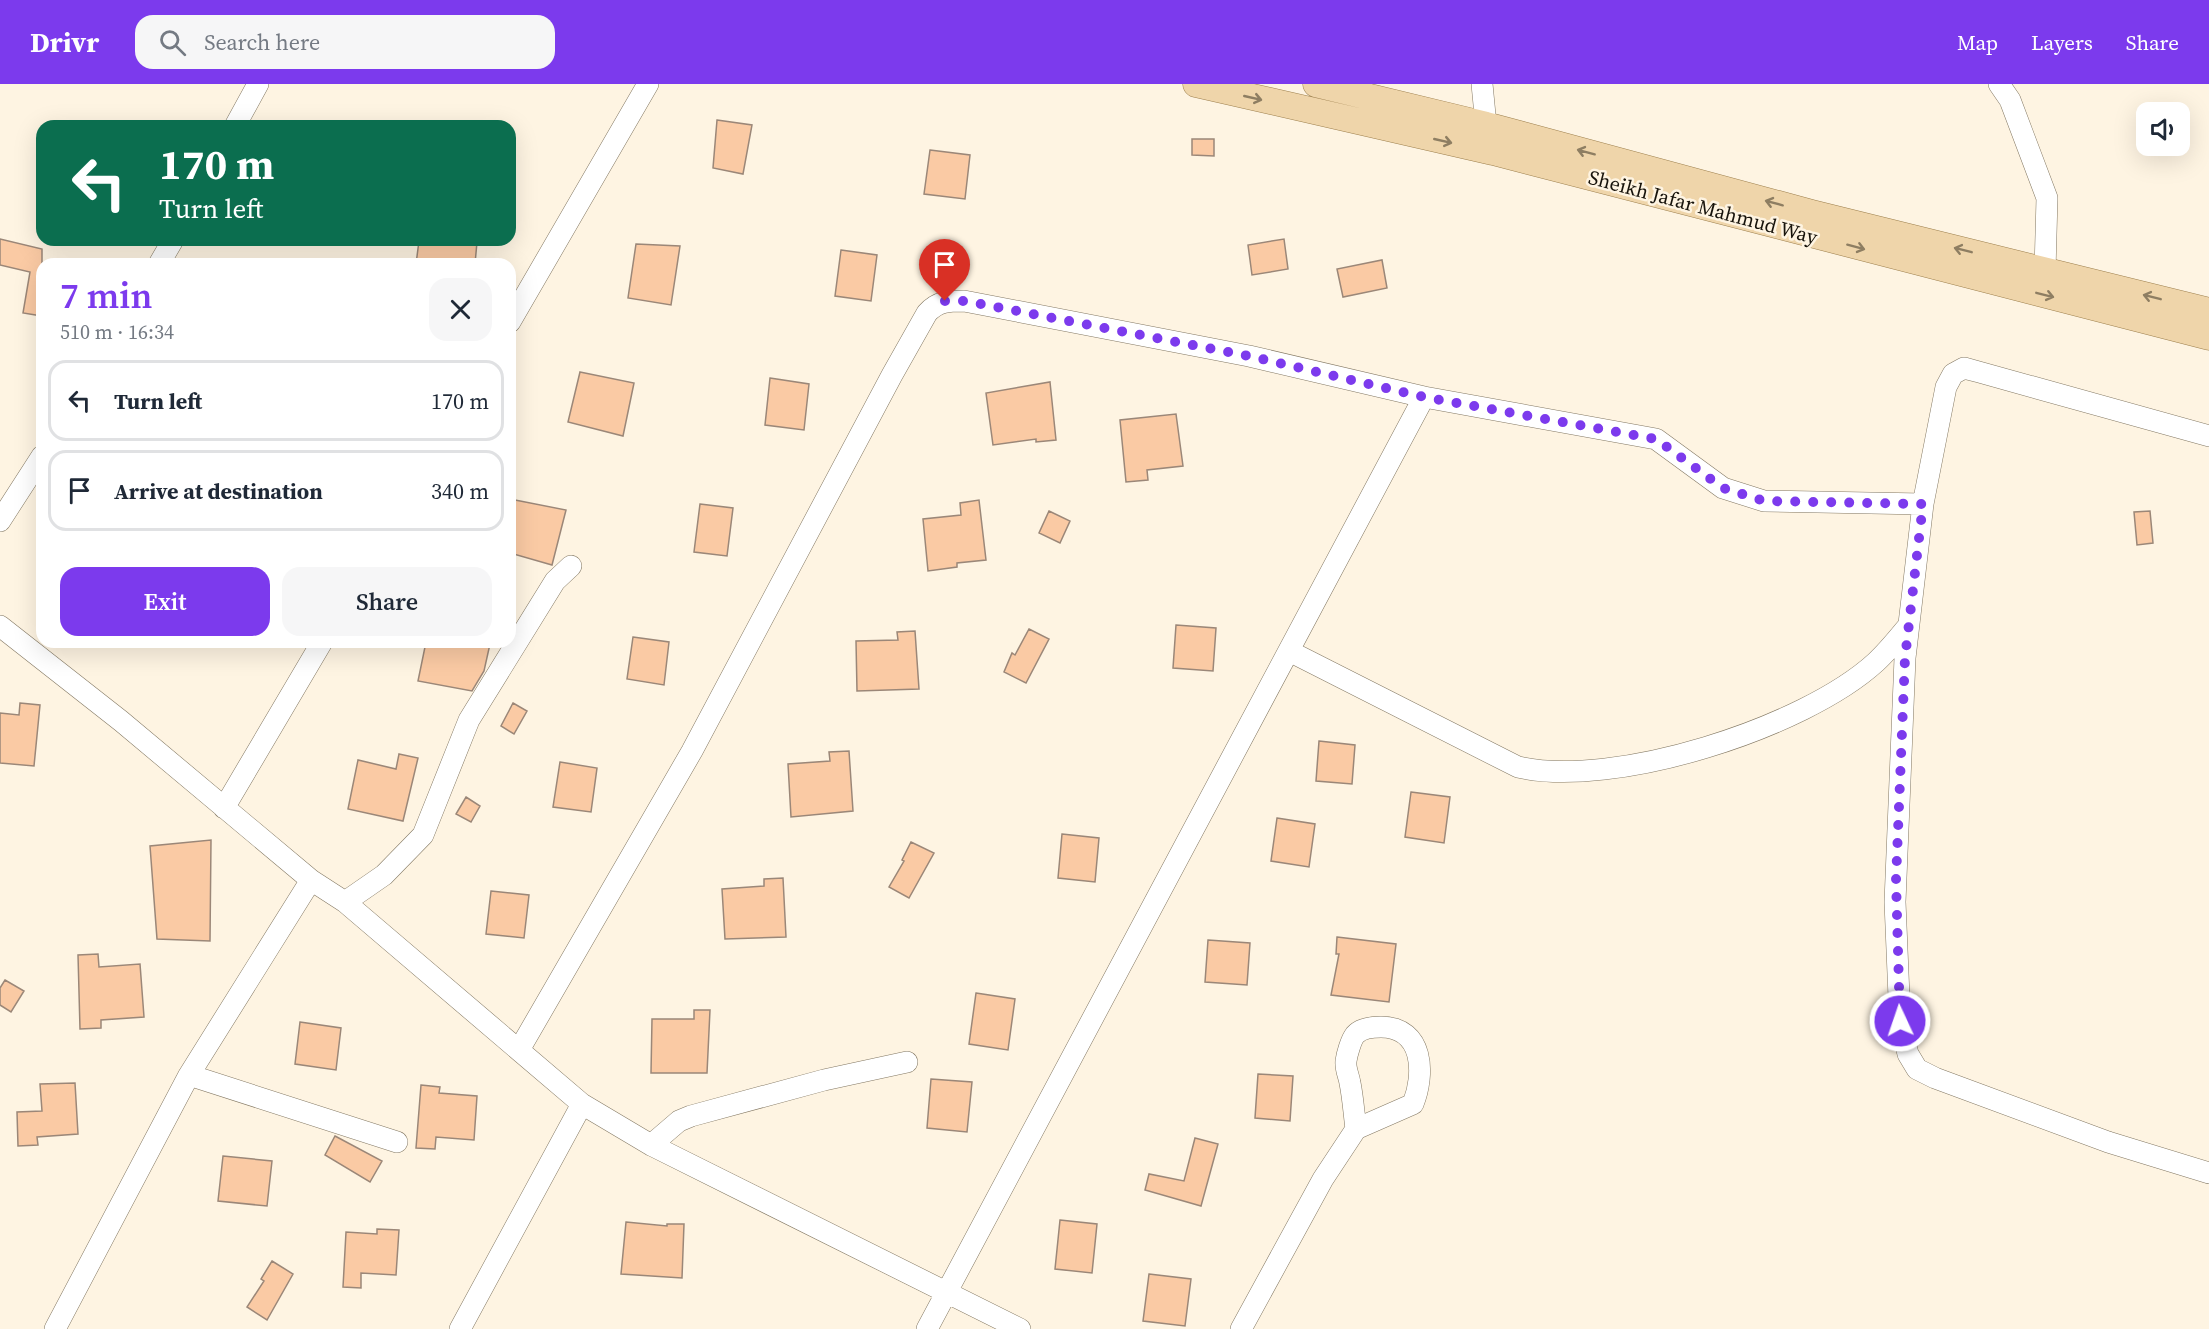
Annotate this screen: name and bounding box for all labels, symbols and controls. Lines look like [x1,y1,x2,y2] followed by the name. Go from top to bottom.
[135,15,555,69] search box
[30,23,99,61] text: Drivr
[156,26,189,59] icon: search
[204,27,320,57] text: Search here
[1957,28,1998,57] text: Map
[2031,28,2093,57] text: Layers
[2126,28,2179,57] text: Share
[1243,93,1262,104] one-way arrow
[2136,102,2190,156] map controls
[2136,102,2190,156] button: sound
[159,135,274,193] text: 170 m
[1433,136,1453,147] one-way arrow
[60,144,138,222] icon: left
[1576,146,1595,157] one-way arrow
[1585,163,1821,251] street label: Sheikh Jafar Mahmud Way
[159,190,263,227] text: Turn left
[1765,196,1784,208] one-way arrow
[919,239,970,301] pin
[1846,242,1865,253] one-way arrow
[1954,244,1973,256] one-way arrow
[928,248,961,281] icon: arrive
[60,271,152,320] text: 7 min
[429,278,492,341] button: close
[2035,290,2054,302] one-way arrow
[2143,291,2162,303] one-way arrow
[60,318,174,346] text: 510 m · 16:34
[63,384,96,417] icon: left
[114,386,202,416] text: Turn left
[431,386,489,416] text: 170 m
[63,474,96,507] icon: arrive
[114,476,323,506] text: Arrive at destination
[431,476,489,506] text: 340 m
[60,567,270,636] button: Exit
[282,567,492,636] button: Share
[1868,989,1932,1053] position arrow

